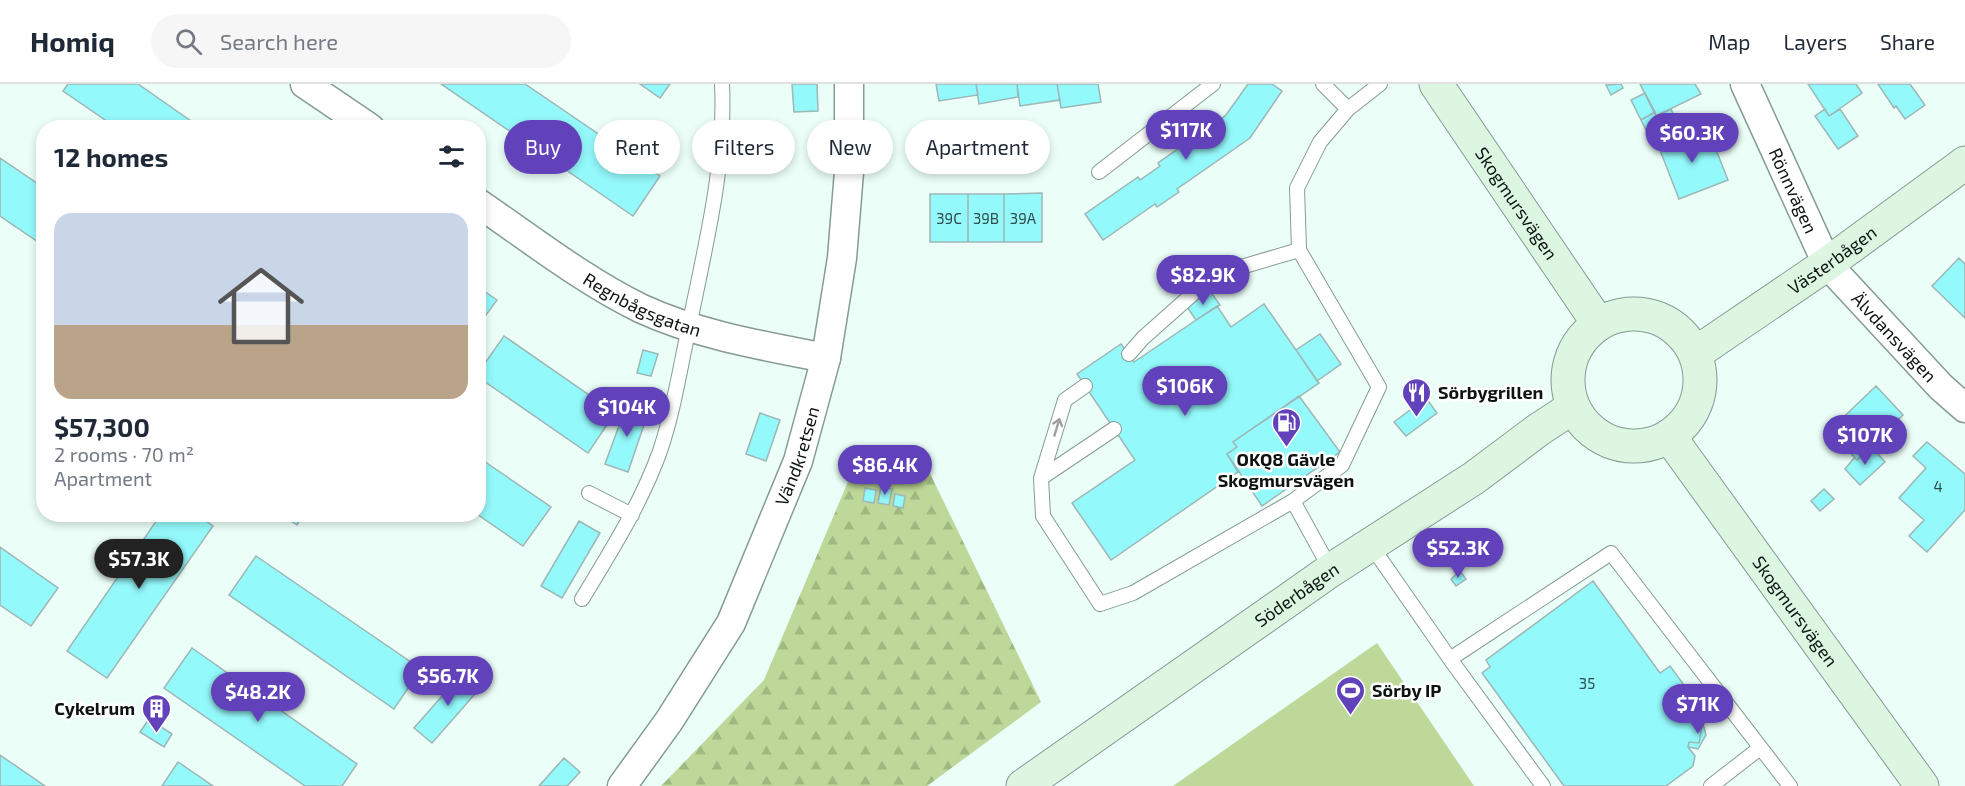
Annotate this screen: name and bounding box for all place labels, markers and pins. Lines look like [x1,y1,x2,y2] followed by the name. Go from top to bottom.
[1144,110,1228,161] pin: $117K
[1643,113,1741,164] pin: $60.3K
[1154,255,1252,306] pin: $82.9K
[1143,366,1227,417] pin: $106K
[1401,376,1433,418] restaurant icon: Sörbygrillen
[1438,381,1543,403] place label: Sörbygrillen
[585,387,669,438] pin: $104K
[1270,406,1302,448] fuel station icon: OKQ8 Gävle Skogmursvägen
[1823,415,1907,466] pin: $107K
[836,445,934,496] pin: $86.4K
[1218,448,1354,491] place label: OKQ8 Gävle Skogmursvägen
[1409,528,1507,579] pin: $52.3K
[90,539,188,590] pin: $57.3K
[399,656,497,707] pin: $56.7K
[209,672,307,723] pin: $48.2K
[1335,674,1367,716] sports icon: Sörby IP
[1372,679,1441,701] place label: Sörby IP
[1662,684,1734,735] pin: $71K
[140,692,172,734] building icon: Cykelrum
[54,697,135,719] place label: Cykelrum

